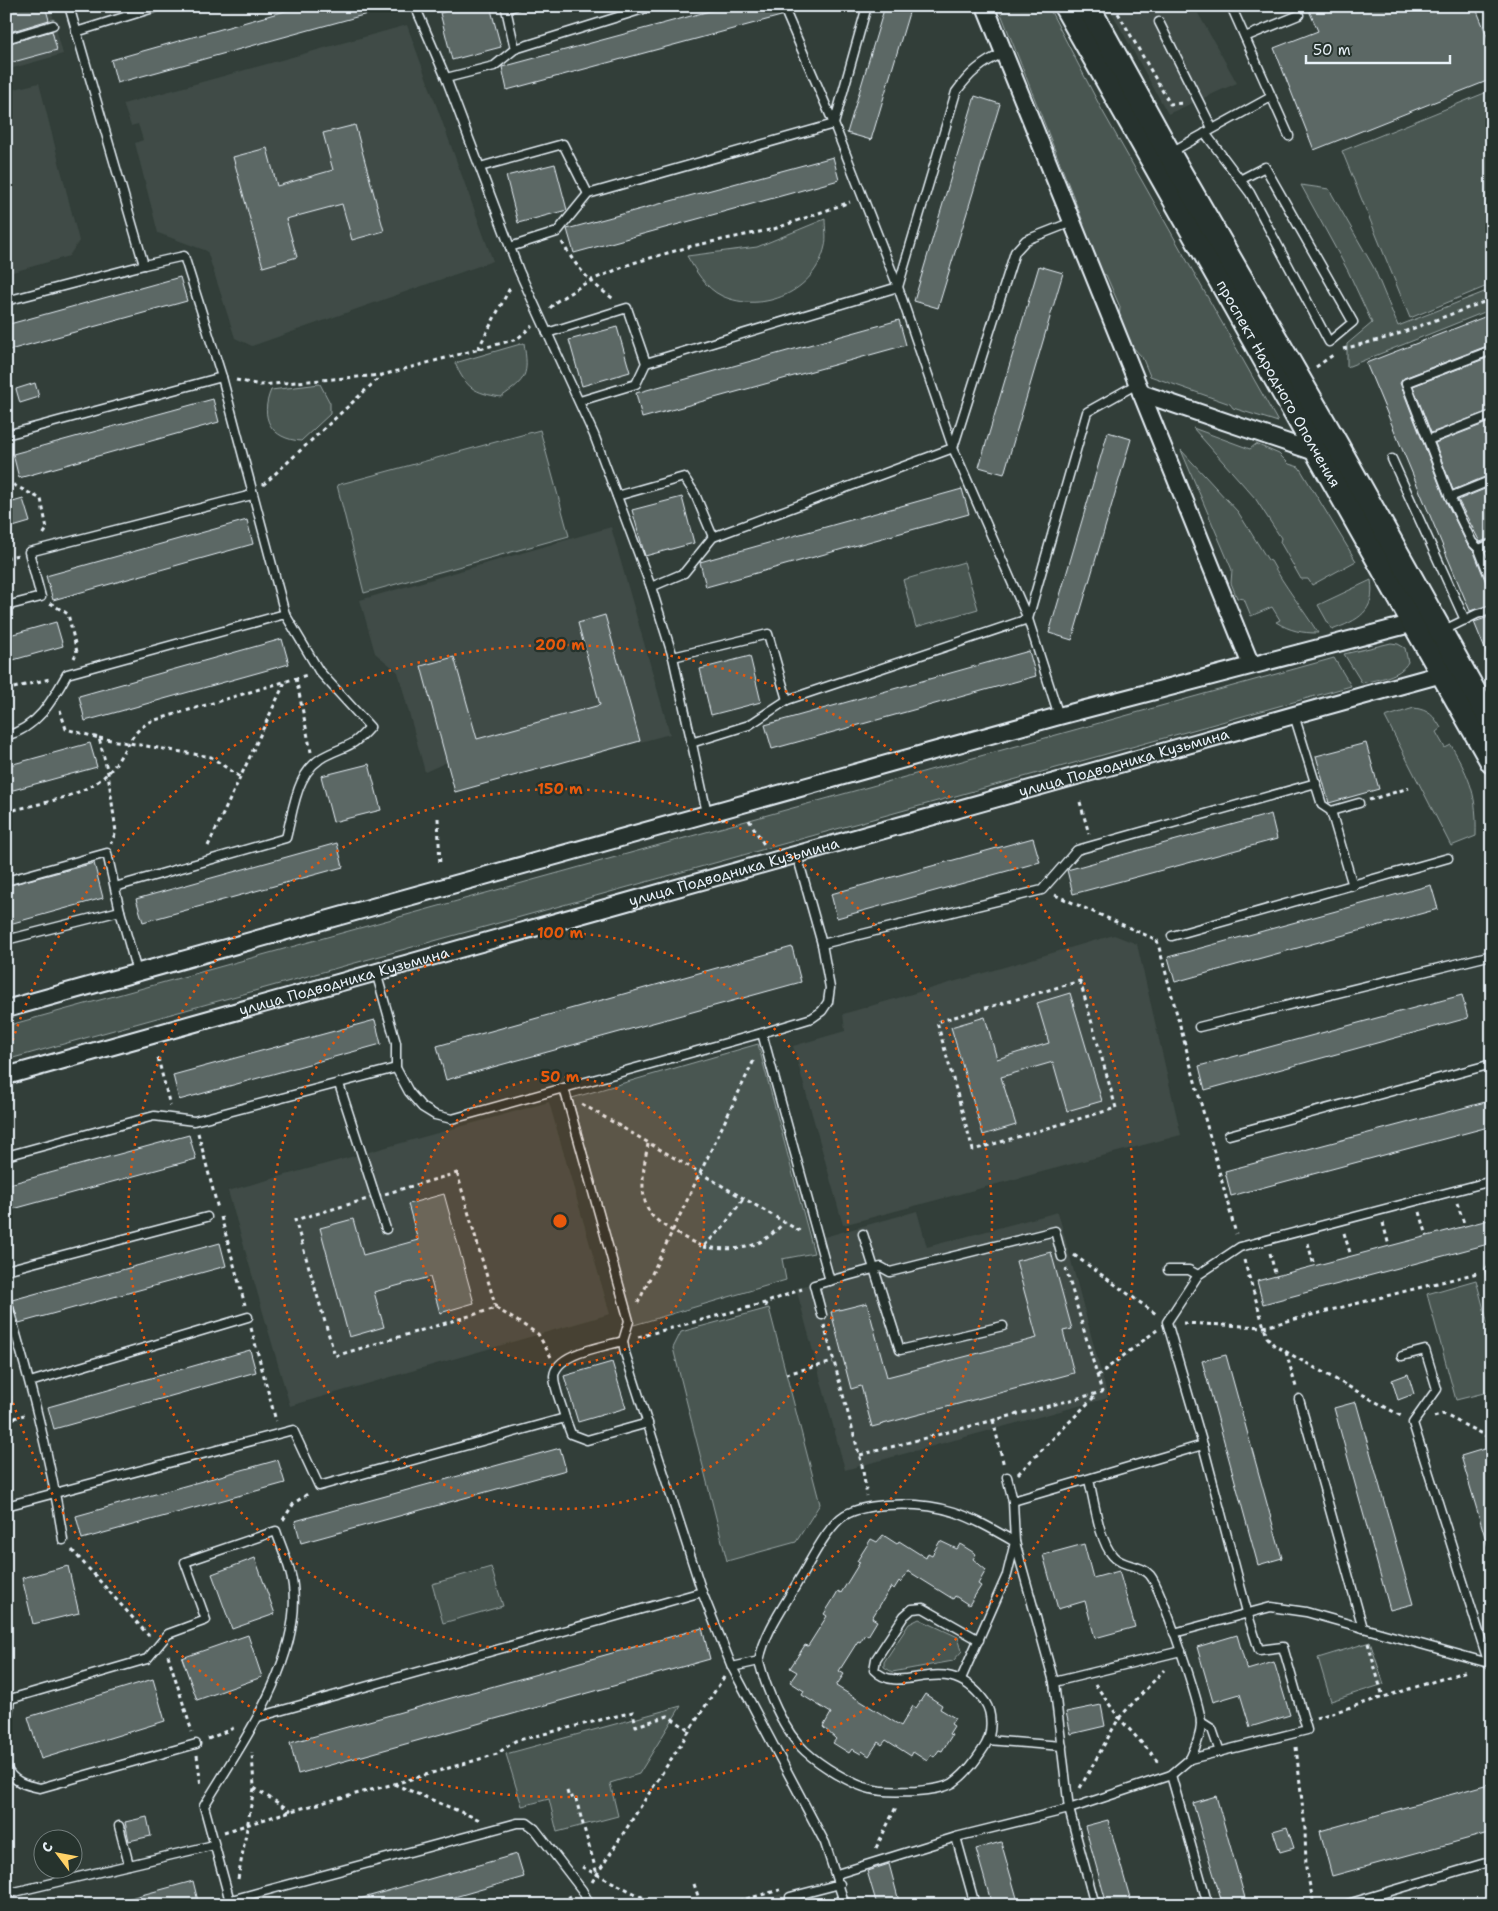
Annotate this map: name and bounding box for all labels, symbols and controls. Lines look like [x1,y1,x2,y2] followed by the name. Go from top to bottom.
[1306,32,1449,64] scale bar
[1313,40,1351,60] text: 50 m
[1212,277,1345,491] street label: проспект Народного Ополчения
[535,635,585,655] text: 200 m
[1017,724,1232,802] street label: улица Подводника Кузьмина
[537,779,583,799] text: 150 m
[627,833,842,911] street label: улица Подводника Кузьмина
[537,923,583,943] text: 100 m
[237,942,452,1020] street label: улица Подводника Кузьмина
[541,1067,580,1087] text: 50 m
[551,1212,569,1230] centre of rings
[32,1828,82,1878] north arrow
[37,1839,57,1856] text: С

